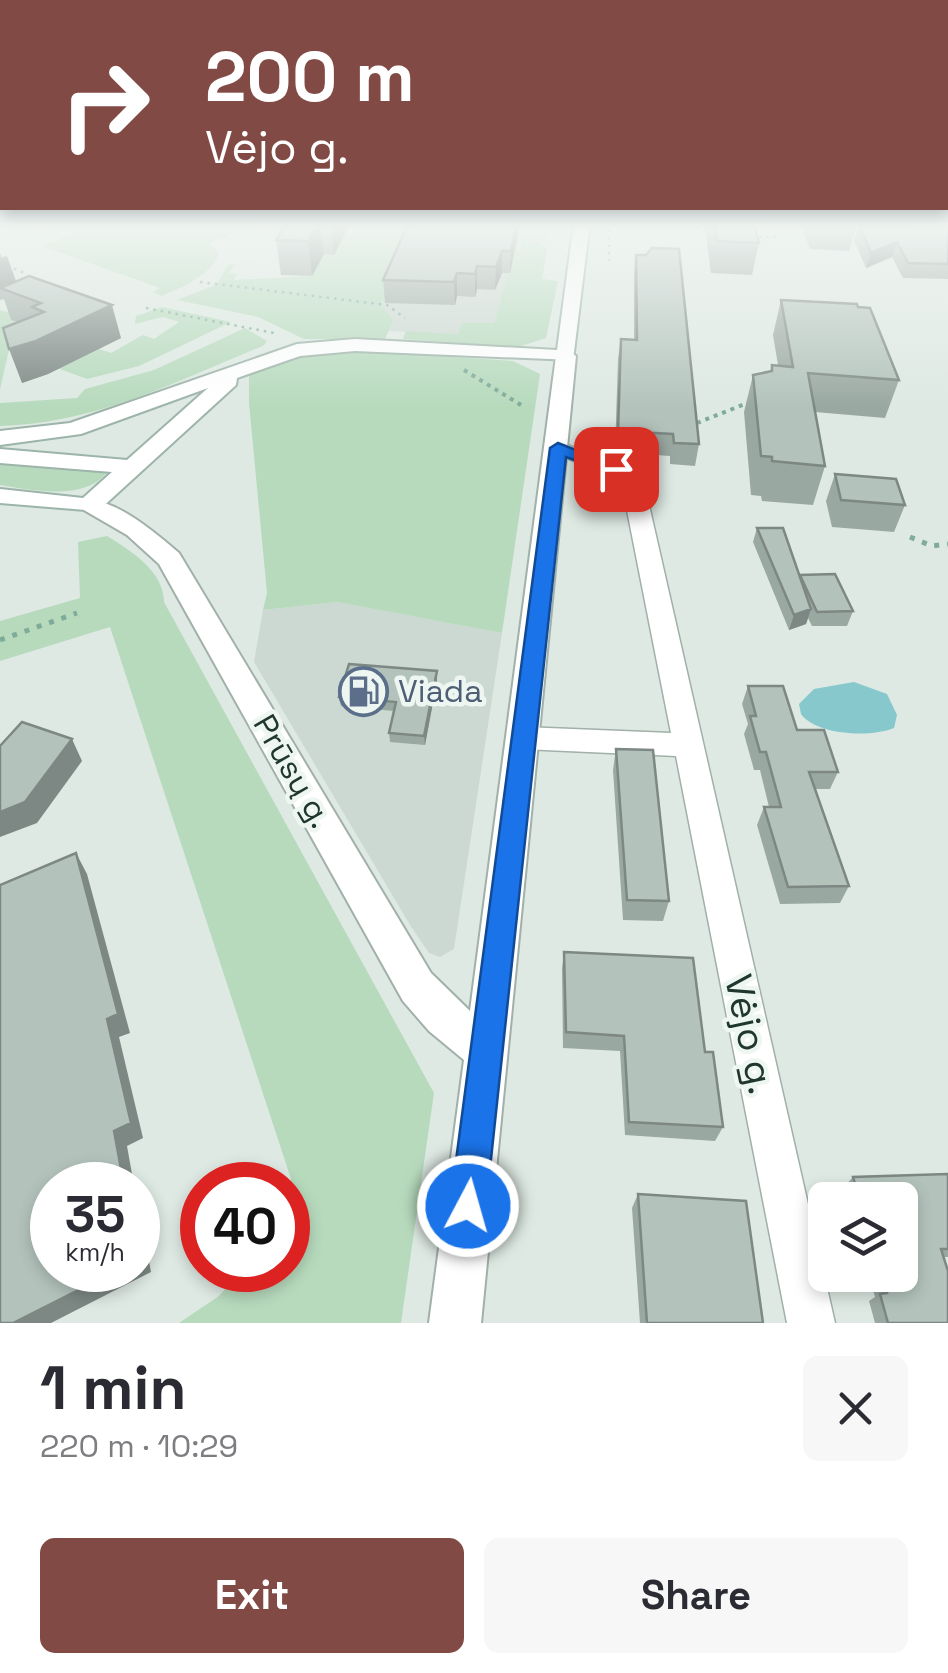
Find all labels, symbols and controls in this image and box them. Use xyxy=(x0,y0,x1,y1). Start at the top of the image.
text: 200 m xyxy=(205,32,415,121)
icon: right xyxy=(40,40,170,170)
text: Vėjo g. xyxy=(205,119,349,176)
pin xyxy=(574,427,659,512)
icon: arrive xyxy=(589,442,644,497)
fuel station icon: Viada xyxy=(337,665,389,717)
place label: Viada xyxy=(398,671,483,711)
street label: Prūsų g. xyxy=(245,707,341,835)
street label: Vėjo g. xyxy=(714,970,786,1098)
position arrow xyxy=(416,1154,520,1258)
speed limit sign: 40 xyxy=(180,1162,310,1292)
map controls xyxy=(808,1182,918,1292)
button: layers xyxy=(808,1182,918,1292)
text: 35 xyxy=(65,1183,125,1247)
text: km/h xyxy=(65,1236,125,1268)
text: 1 min xyxy=(40,1350,187,1427)
button: close xyxy=(803,1356,908,1461)
text: 220 m · 10:29 xyxy=(40,1426,238,1466)
button: Exit xyxy=(40,1538,464,1653)
button: Share xyxy=(484,1538,908,1653)

